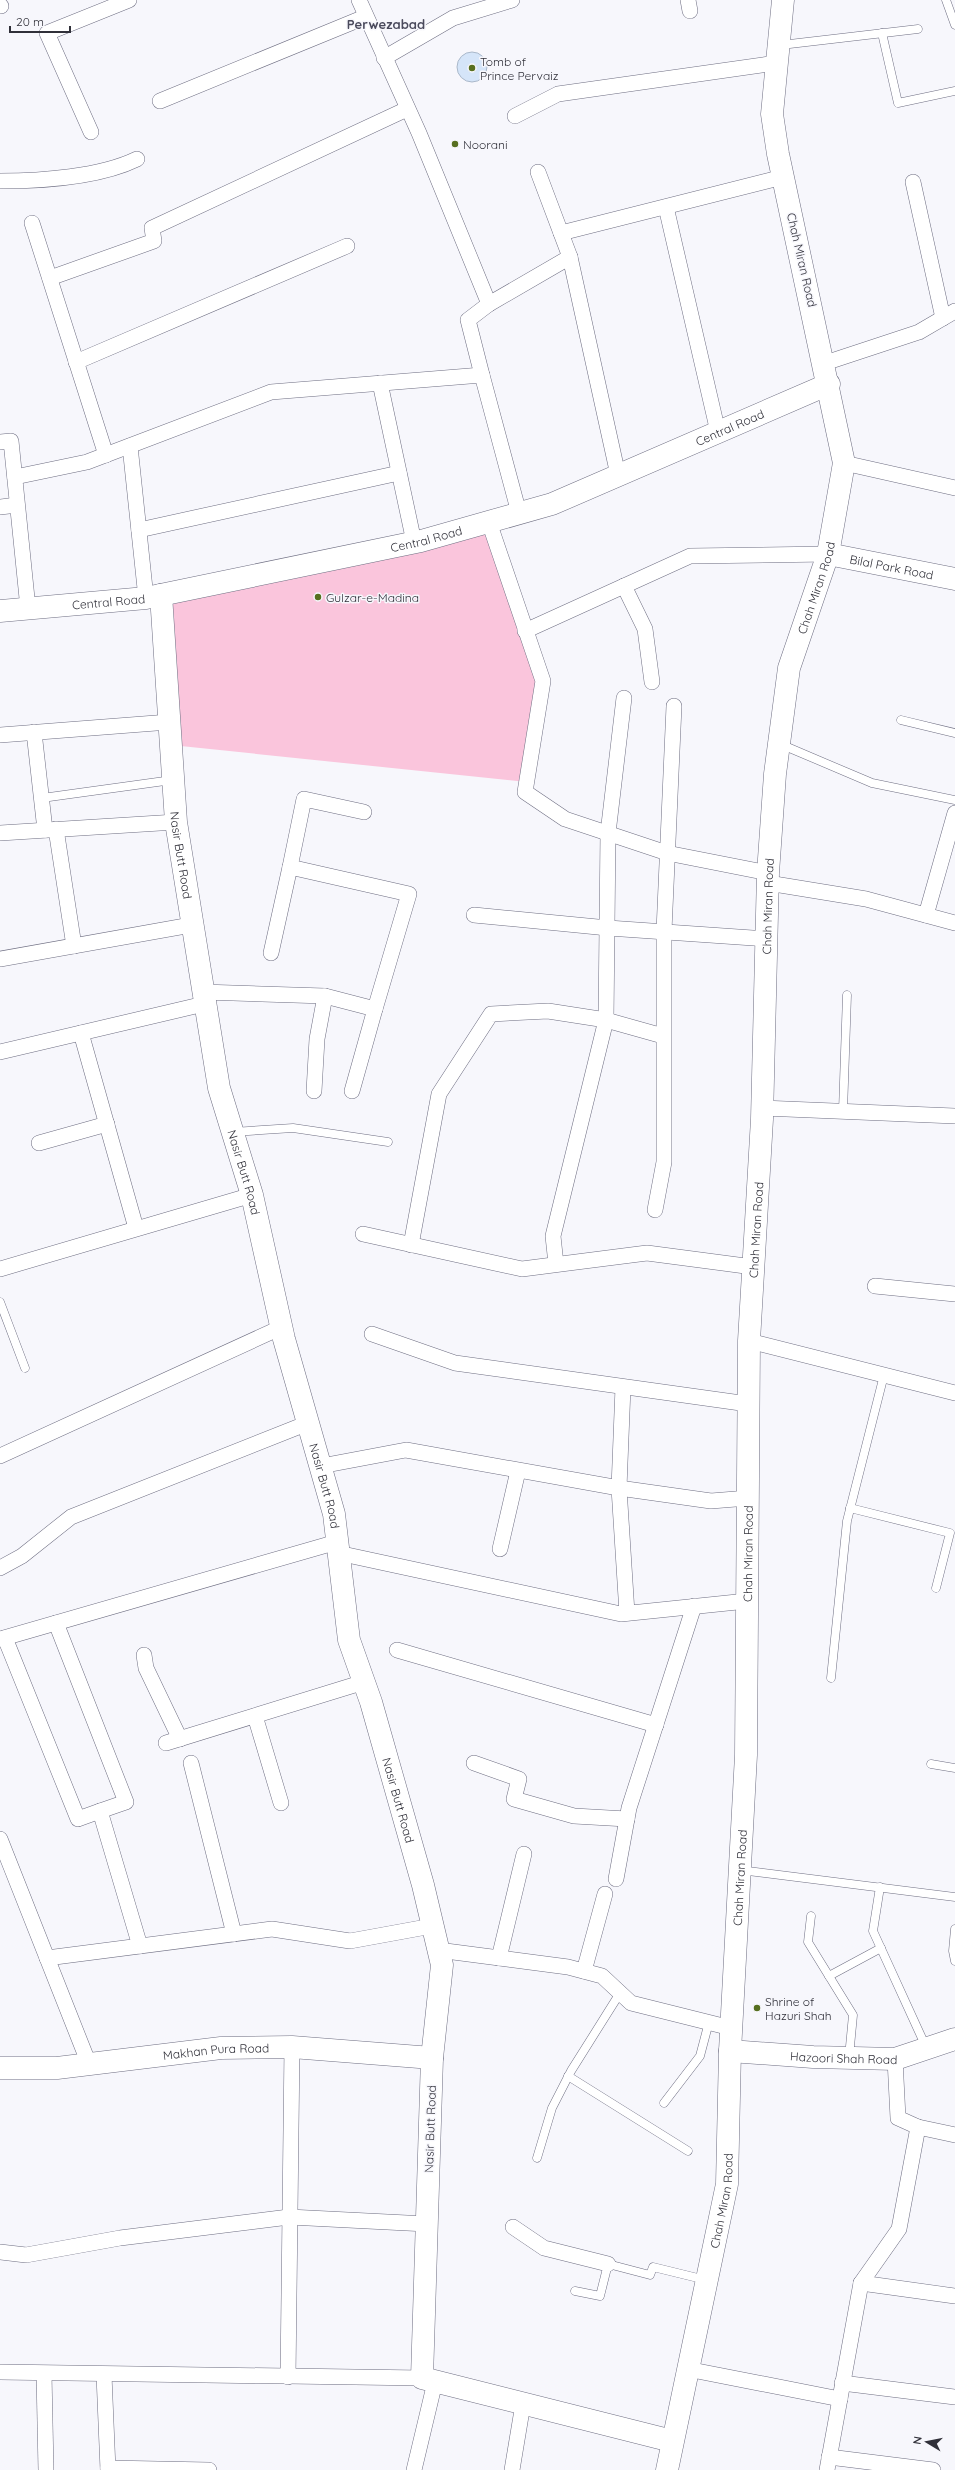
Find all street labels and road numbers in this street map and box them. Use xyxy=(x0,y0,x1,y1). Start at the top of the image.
street label: Chah Miran Road xyxy=(784,211,820,309)
street label: Central Road xyxy=(693,406,766,449)
street label: Central Road xyxy=(389,522,464,555)
street label: Chah Miran Road xyxy=(794,541,838,636)
street label: Bilal Park Road xyxy=(849,551,935,582)
street label: Central Road xyxy=(71,591,146,612)
street label: Nasir Butt Road xyxy=(168,811,196,900)
street label: Chah Miran Road xyxy=(759,857,777,954)
street label: Nasir Butt Road xyxy=(225,1128,264,1216)
street label: Chah Miran Road xyxy=(745,1181,766,1278)
street label: Nasir Butt Road xyxy=(307,1441,343,1529)
street label: Chah Miran Road xyxy=(740,1505,755,1602)
street label: Nasir Butt Road xyxy=(380,1756,418,1844)
street label: Chah Miran Road xyxy=(729,1829,749,1926)
street label: Makhan Pura Road xyxy=(162,2040,269,2063)
street label: Hazoori Shah Road xyxy=(790,2048,898,2067)
street label: Nasir Butt Road xyxy=(421,2085,439,2173)
street label: Chah Miran Road xyxy=(706,2153,735,2250)

